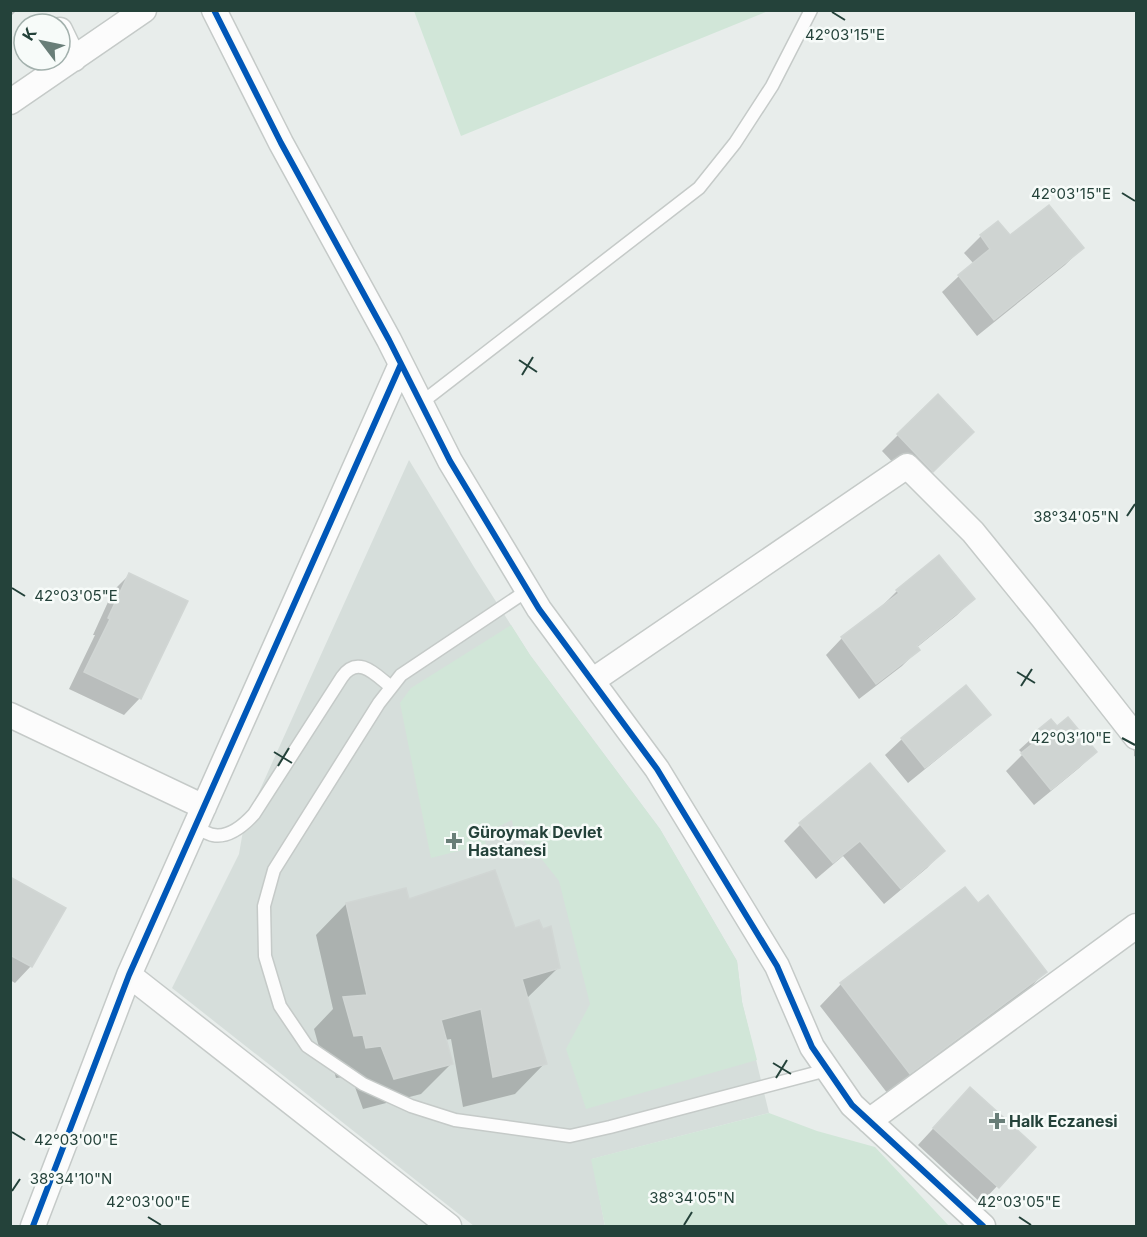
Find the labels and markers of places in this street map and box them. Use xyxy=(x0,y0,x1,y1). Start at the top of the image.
place label: Güroymak Devlet Hastanesi xyxy=(468,822,603,860)
marker: Güroymak Devlet Hastanesi xyxy=(445,832,463,850)
place label: Halk Eczanesi xyxy=(1009,1111,1118,1131)
marker: Halk Eczanesi xyxy=(990,1114,1004,1128)

